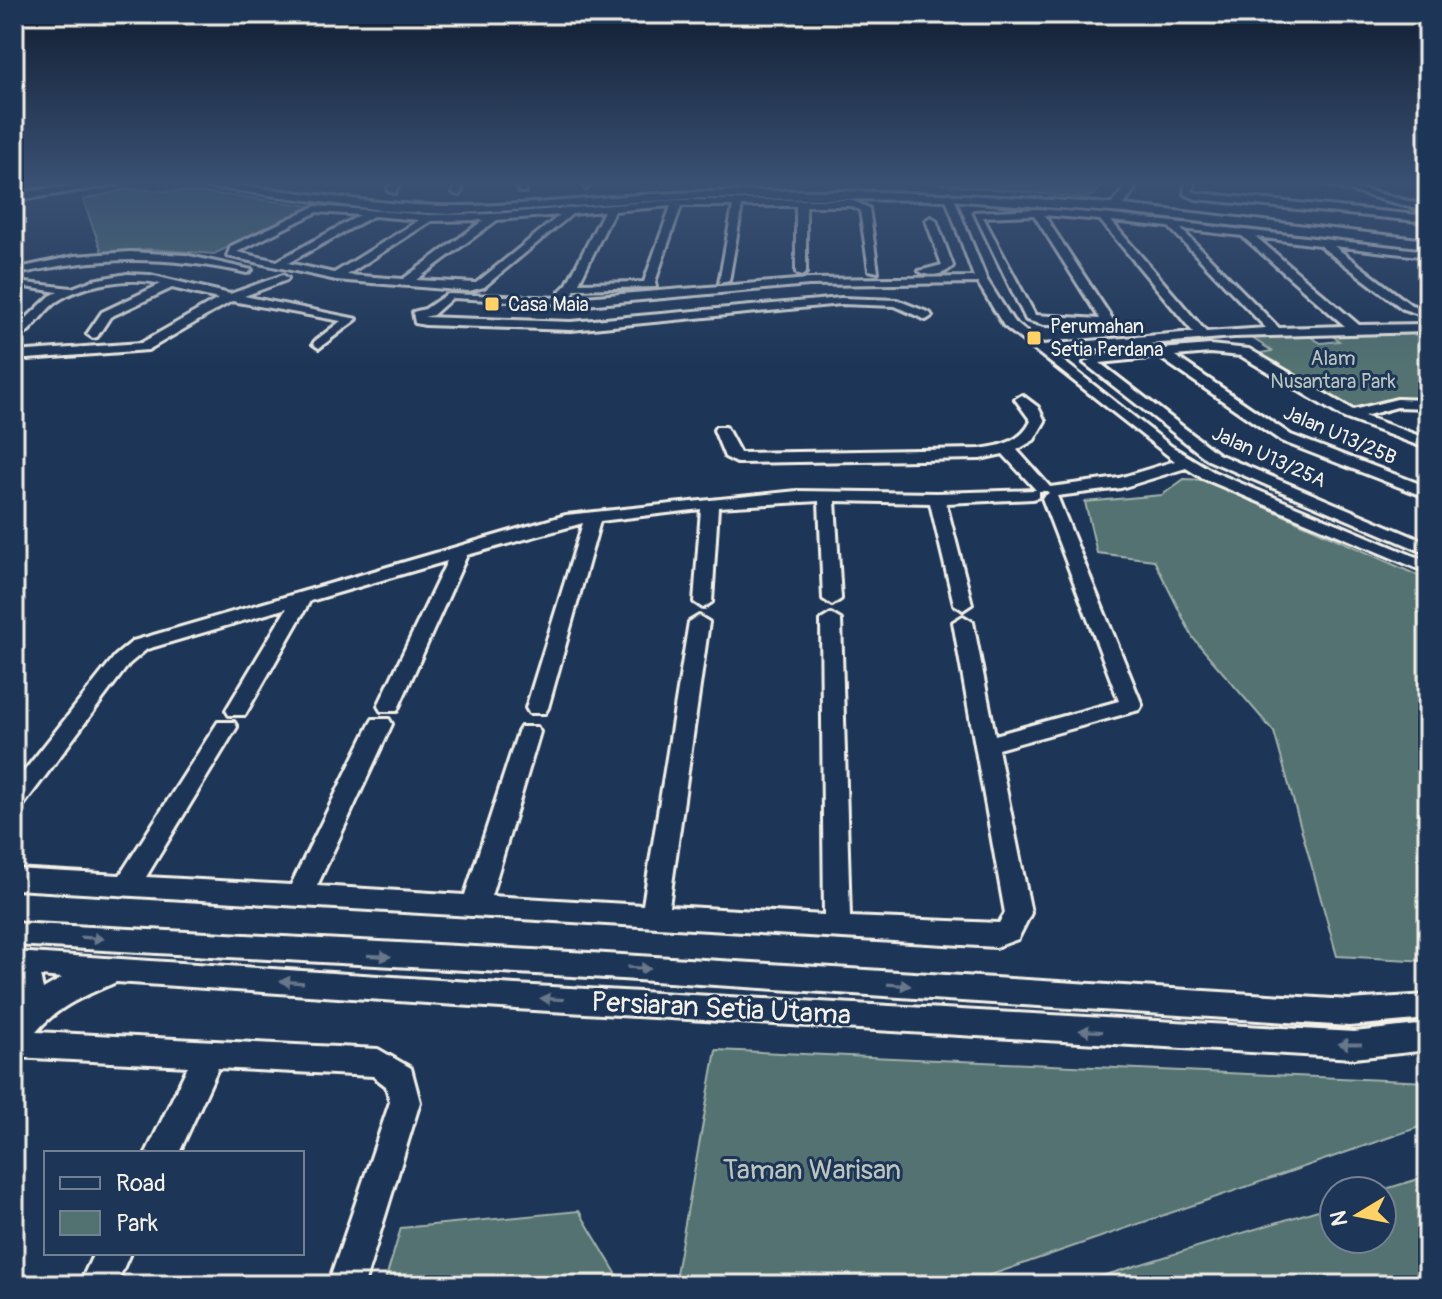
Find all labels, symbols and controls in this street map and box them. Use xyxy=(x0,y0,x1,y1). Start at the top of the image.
place label: Casa Maia xyxy=(508,292,589,317)
marker: Casa Maia xyxy=(483,295,501,313)
place label: Perumahan Setia Perdana xyxy=(1050,314,1164,362)
marker: Perumahan Setia Perdana xyxy=(1025,329,1043,347)
park label: Alam Nusantara Park xyxy=(1270,346,1396,394)
street label: Jalan U13/25B xyxy=(1280,400,1400,470)
street label: Jalan U13/25A xyxy=(1208,421,1330,493)
one-way arrow xyxy=(80,932,105,945)
one-way arrow xyxy=(367,949,392,962)
one-way arrow xyxy=(627,962,652,975)
one-way arrow xyxy=(279,975,304,988)
one-way arrow xyxy=(886,979,911,992)
street label: Persiaran Setia Utama xyxy=(590,985,852,1033)
one-way arrow xyxy=(539,992,564,1005)
one-way arrow xyxy=(1078,1024,1103,1037)
one-way arrow xyxy=(1337,1038,1362,1050)
legend xyxy=(44,1151,304,1255)
park label: Taman Warisan xyxy=(723,1153,901,1188)
text: Road xyxy=(116,1169,166,1198)
north arrow xyxy=(1318,1175,1398,1255)
text: N xyxy=(1324,1208,1354,1228)
text: Park xyxy=(116,1209,158,1238)

